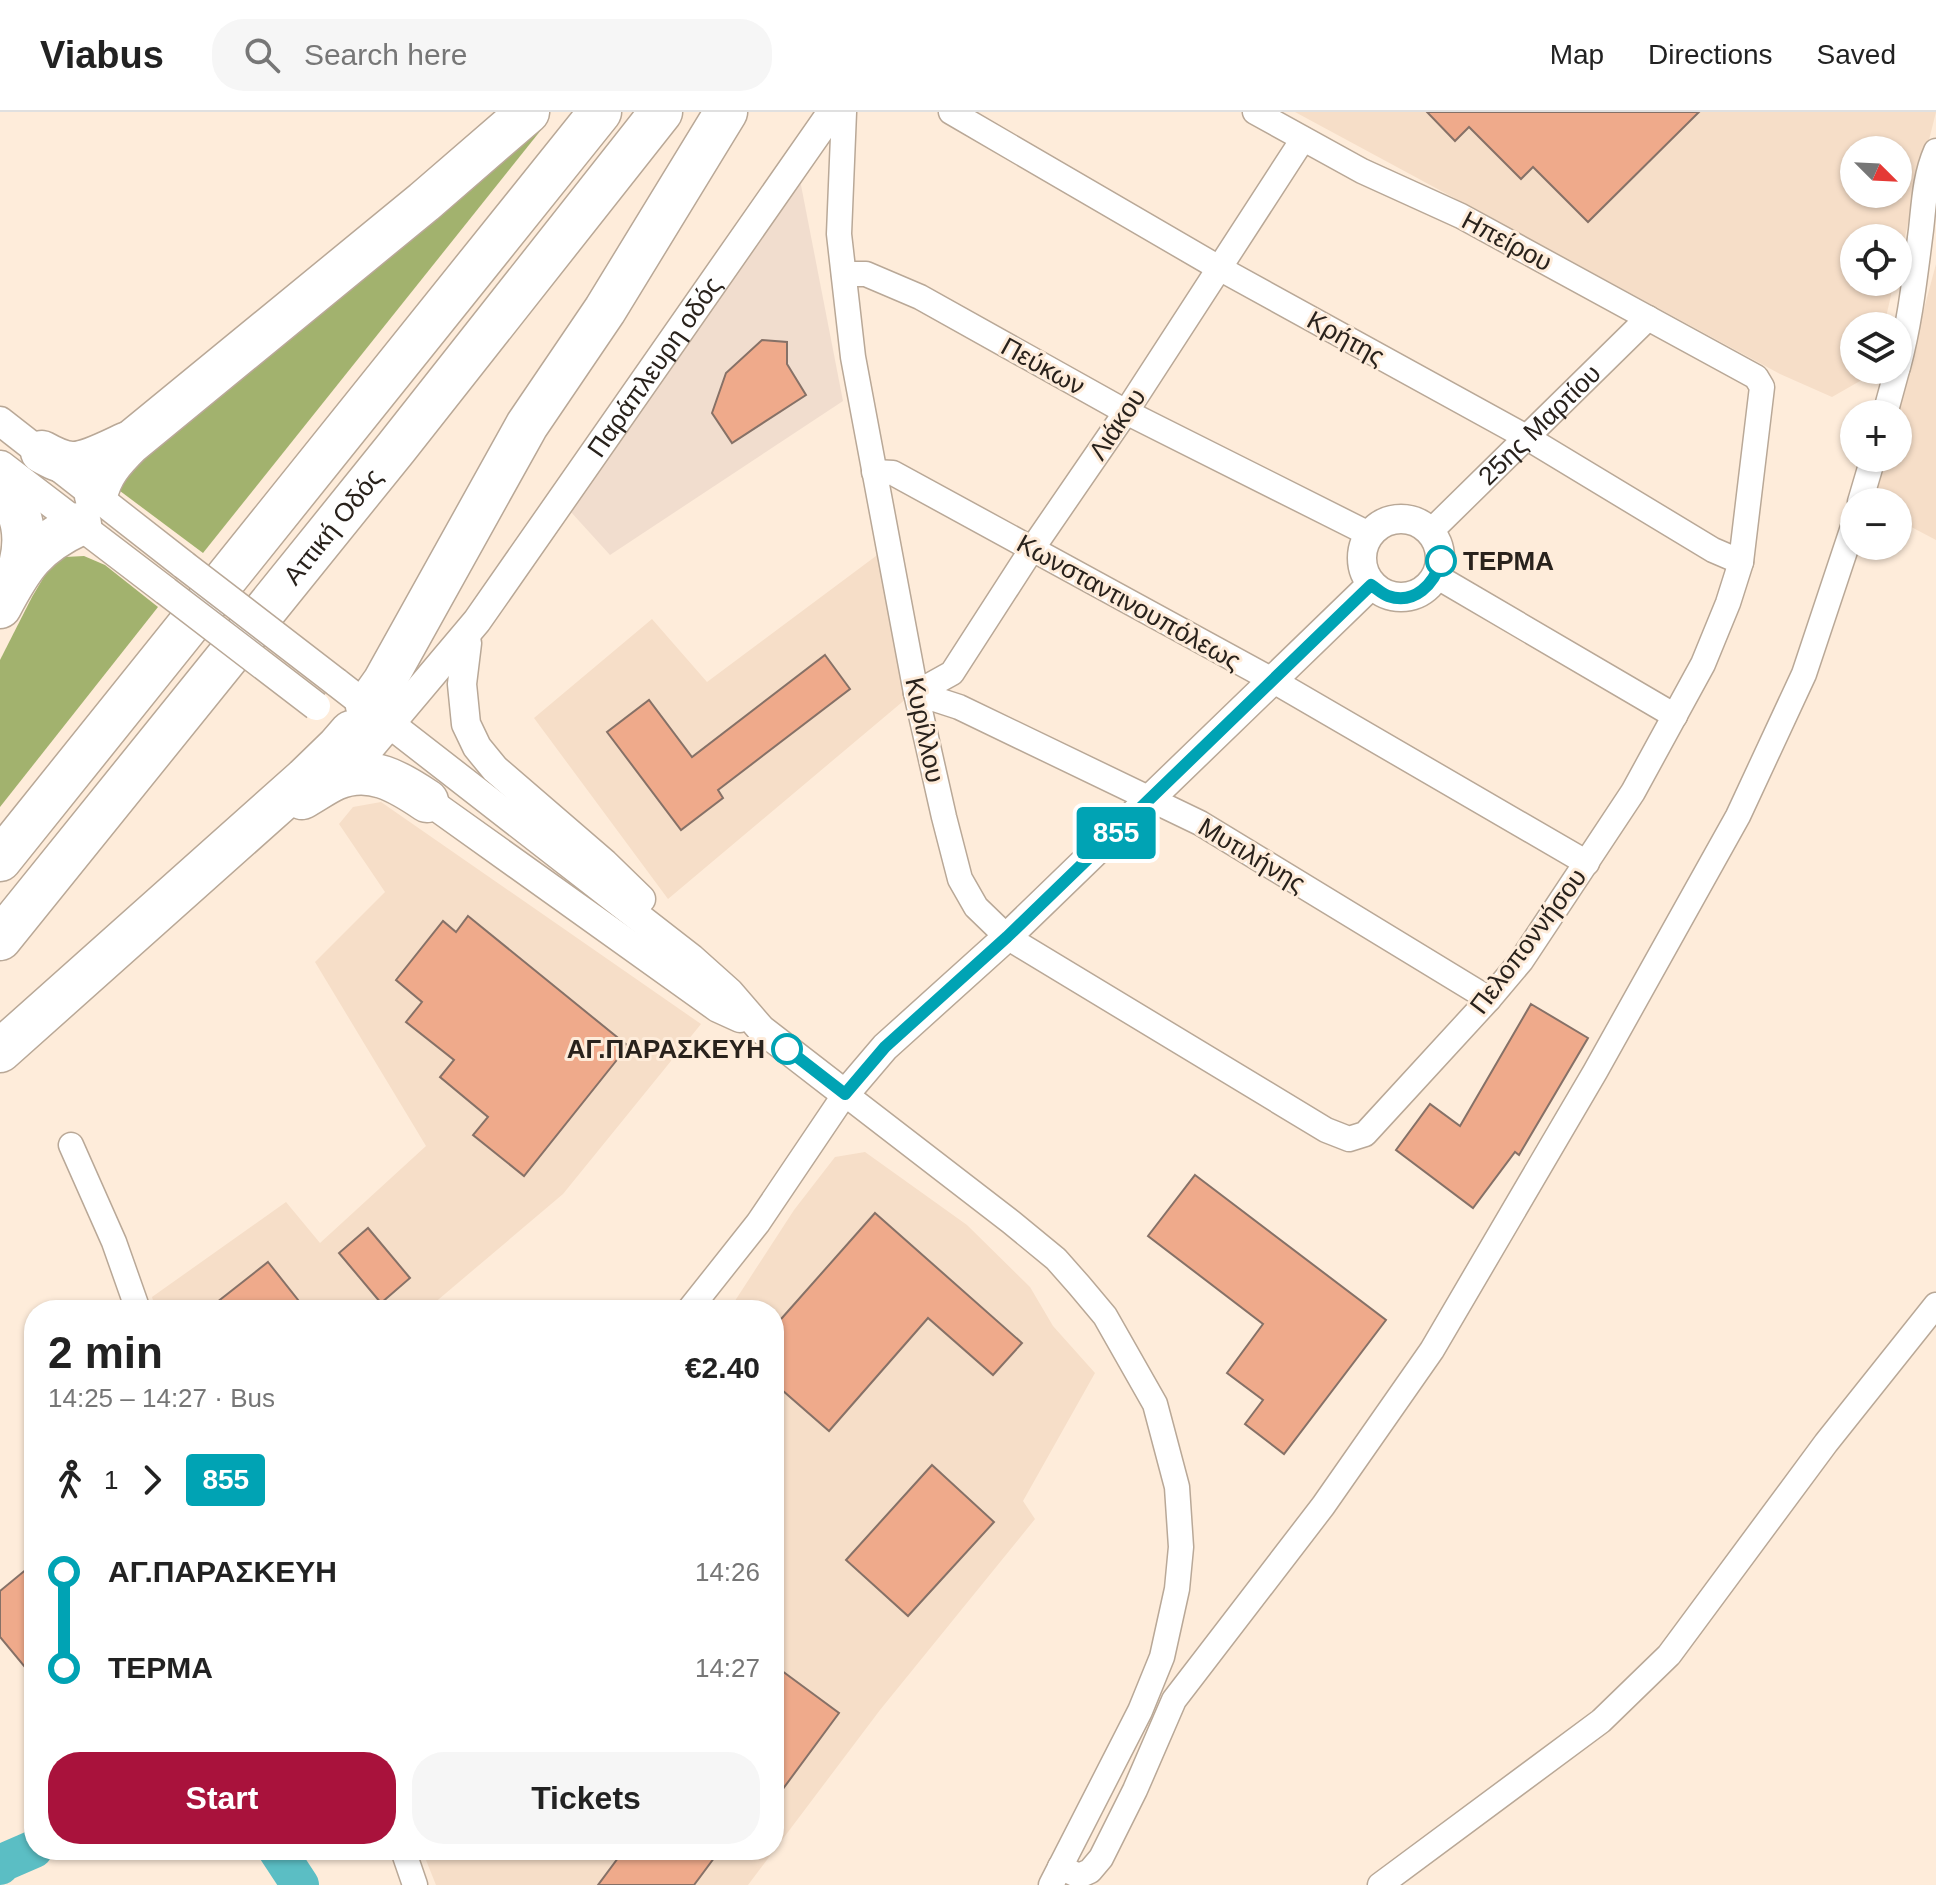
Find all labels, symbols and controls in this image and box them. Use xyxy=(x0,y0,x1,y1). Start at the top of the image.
search box xyxy=(212,19,772,91)
icon: search xyxy=(240,33,284,77)
text: Viabus xyxy=(40,34,164,76)
text: Search here xyxy=(304,38,467,71)
text: Map xyxy=(1550,39,1604,70)
text: Directions xyxy=(1648,39,1773,70)
text: Saved xyxy=(1817,39,1896,70)
north arrow xyxy=(1840,136,1912,208)
map controls xyxy=(1840,136,1912,560)
street label: Ηπείρου xyxy=(1457,205,1557,277)
button: locate xyxy=(1840,224,1912,296)
street label: Παράπλευρη οδός xyxy=(581,271,727,463)
street label: Κρήτης xyxy=(1302,305,1390,371)
button: layers xyxy=(1840,312,1912,384)
street label: Πεύκων xyxy=(996,331,1090,401)
street label: 25ης Μαρτίου xyxy=(1472,358,1607,491)
street label: Λιάκου xyxy=(1082,383,1152,465)
button: + xyxy=(1840,400,1912,472)
street label: Αττική Οδός xyxy=(277,463,388,590)
button: − xyxy=(1840,488,1912,560)
street label: Κωνσταντινουπόλεως xyxy=(1012,528,1246,676)
marker: ΤΕΡΜΑ xyxy=(1426,546,1456,576)
place label: ΤΕΡΜΑ xyxy=(1463,546,1554,576)
street label: Κυρίλλου xyxy=(899,675,951,785)
line badge: 855 xyxy=(1070,807,1162,859)
street label: Μυτιλήνης xyxy=(1193,811,1311,899)
text: 855 xyxy=(1093,817,1139,848)
street label: Πελοποννήσου xyxy=(1464,862,1592,1020)
place label: ΑΓ.ΠΑΡΑΣΚΕΥΗ xyxy=(567,1034,765,1064)
marker: ΑΓ.ΠΑΡΑΣΚΕΥΗ xyxy=(772,1034,802,1064)
text: 2 min xyxy=(48,1328,163,1377)
text: €2.40 xyxy=(685,1351,760,1384)
text: 14:25 – 14:27 · Bus xyxy=(48,1383,275,1413)
icon: walk xyxy=(48,1458,92,1502)
icon: forward xyxy=(130,1458,174,1502)
text: 855 xyxy=(202,1464,249,1495)
text: 1 xyxy=(104,1465,118,1495)
text: ΑΓ.ΠΑΡΑΣΚΕΥΗ xyxy=(108,1555,337,1588)
text: 14:26 xyxy=(695,1557,760,1587)
text: ΤΕΡΜΑ xyxy=(108,1651,213,1684)
text: 14:27 xyxy=(695,1653,760,1683)
button: Start xyxy=(48,1752,396,1844)
button: Tickets xyxy=(412,1752,760,1844)

